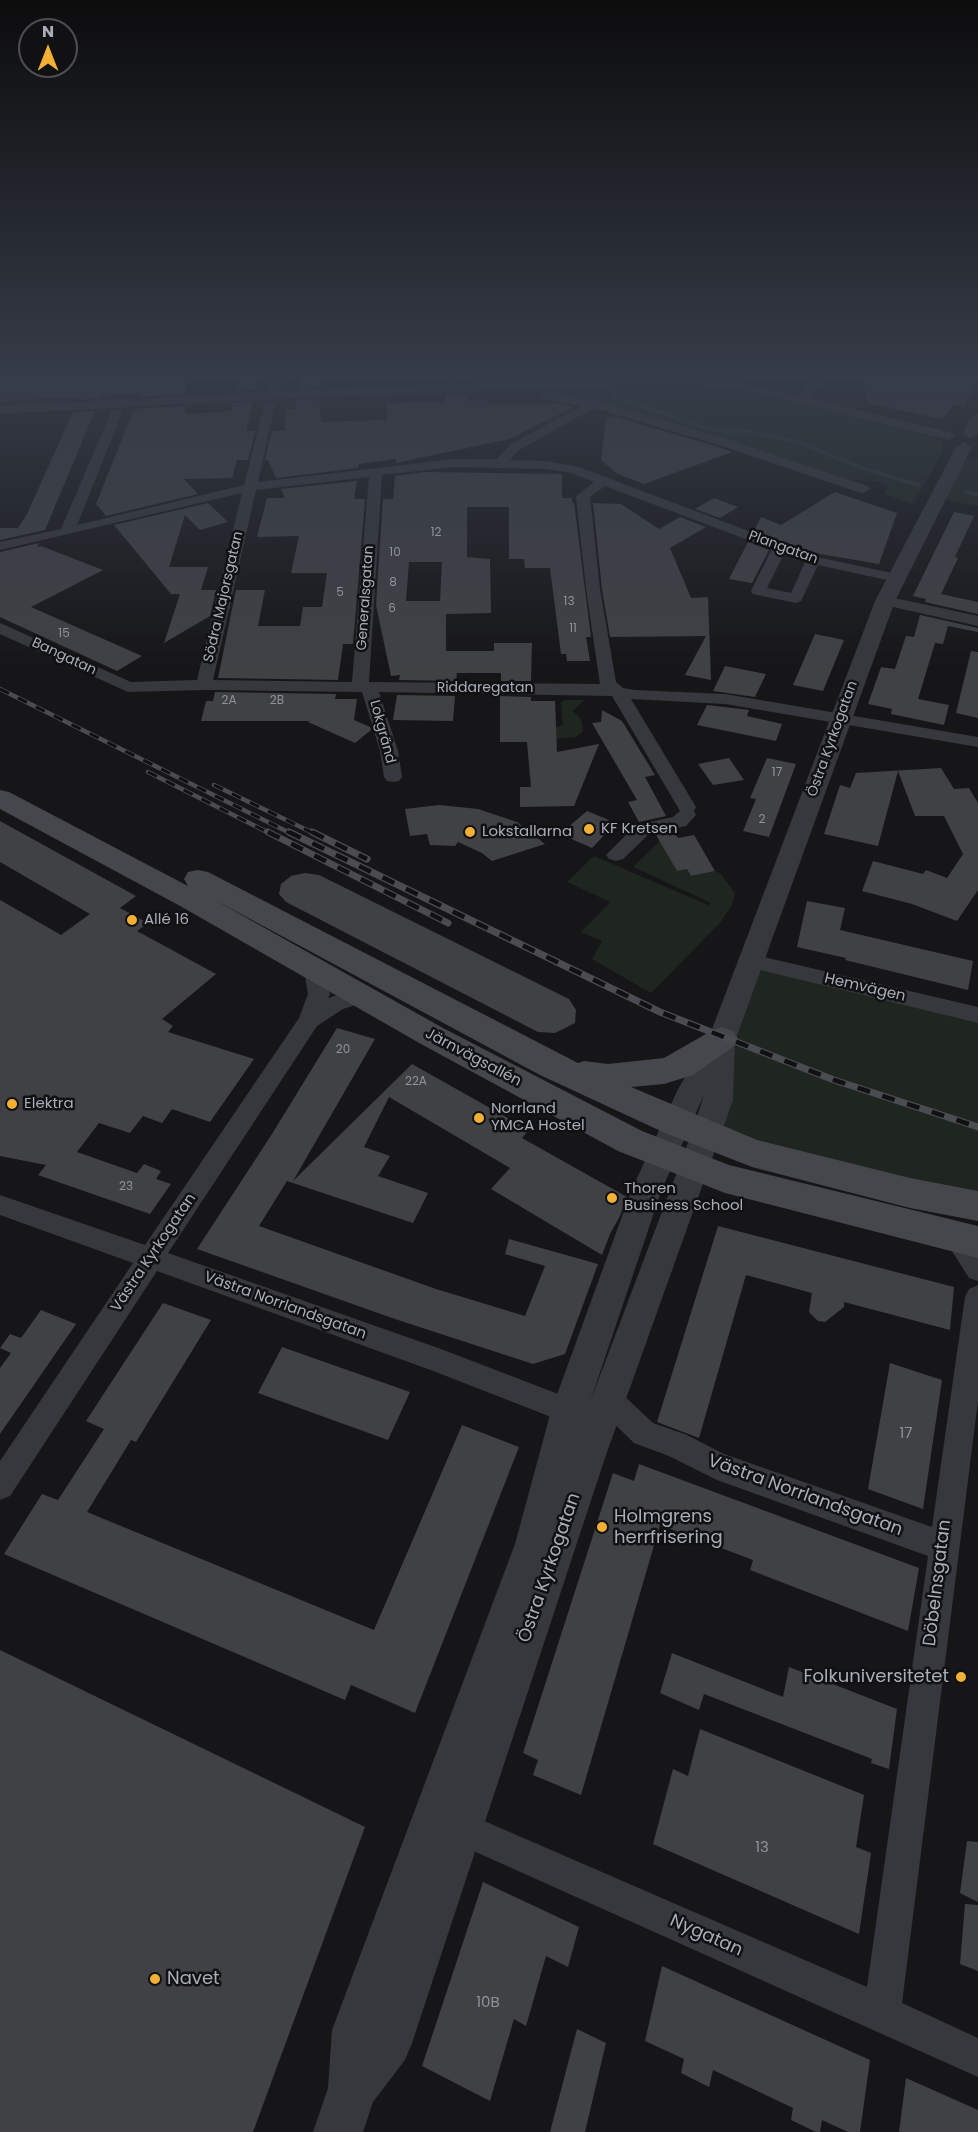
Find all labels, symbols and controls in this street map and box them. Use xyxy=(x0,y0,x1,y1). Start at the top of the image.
north arrow xyxy=(18,18,78,78)
text: N xyxy=(42,20,54,43)
house number: 12 xyxy=(431,526,441,540)
street label: Plangatan xyxy=(746,528,820,568)
street label: Södra Majorsgatan xyxy=(201,530,247,664)
street label: Generalsgatan xyxy=(354,545,378,651)
house number: 10 xyxy=(389,546,401,560)
house number: 8 xyxy=(389,576,397,590)
house number: 5 xyxy=(336,586,344,600)
house number: 13 xyxy=(564,595,574,609)
house number: 6 xyxy=(388,602,396,616)
house number: 11 xyxy=(569,622,577,636)
house number: 15 xyxy=(58,627,70,641)
street label: Bangatan xyxy=(29,635,99,679)
street label: Östra Kyrkogatan xyxy=(804,679,862,799)
street label: Riddaregatan xyxy=(437,680,533,696)
house number: 2A xyxy=(222,694,236,708)
house number: 2B xyxy=(270,694,284,708)
street label: Lokgränd xyxy=(366,699,398,765)
house number: 17 xyxy=(772,766,782,780)
house number: 2 xyxy=(759,813,765,827)
place label: KF Kretsen xyxy=(601,820,678,838)
marker: KF Kretsen xyxy=(582,822,596,836)
place label: Lokstallarna xyxy=(482,823,572,841)
marker: Lokstallarna xyxy=(463,825,477,839)
place label: Allé 16 xyxy=(144,911,189,929)
marker: Allé 16 xyxy=(125,913,139,927)
street label: Hemvägen xyxy=(823,970,907,1006)
street label: Järnvägsallén xyxy=(422,1025,524,1091)
house number: 20 xyxy=(336,1043,350,1057)
house number: 22A xyxy=(405,1075,427,1089)
place label: Elektra xyxy=(24,1095,74,1113)
marker: Elektra xyxy=(5,1097,19,1111)
place label: Norrland YMCA Hostel xyxy=(491,1100,585,1135)
marker: Norrland YMCA Hostel xyxy=(472,1111,486,1125)
house number: 23 xyxy=(119,1180,133,1194)
place label: Thoren Business School xyxy=(624,1180,743,1215)
street label: Västra Kyrkogatan xyxy=(108,1190,200,1316)
marker: Thoren Business School xyxy=(605,1191,619,1205)
street label: Västra Norrlandsgatan xyxy=(201,1268,369,1344)
house number: 17 xyxy=(900,1425,912,1443)
street label: Västra Norrlandsgatan xyxy=(705,1451,905,1541)
street label: Östra Kyrkogatan xyxy=(514,1490,586,1646)
place label: Holmgrens herrfrisering xyxy=(614,1506,723,1549)
street label: Döbelnsgatan xyxy=(920,1518,956,1648)
marker: Holmgrens herrfrisering xyxy=(595,1520,609,1534)
place label: Folkuniversitetet xyxy=(803,1666,949,1688)
marker: Folkuniversitetet xyxy=(954,1670,968,1684)
house number: 13 xyxy=(755,1839,769,1857)
street label: Nygatan xyxy=(666,1910,746,1962)
place label: Navet xyxy=(167,1968,220,1990)
marker: Navet xyxy=(148,1972,162,1986)
house number: 10B xyxy=(476,1994,500,2012)

